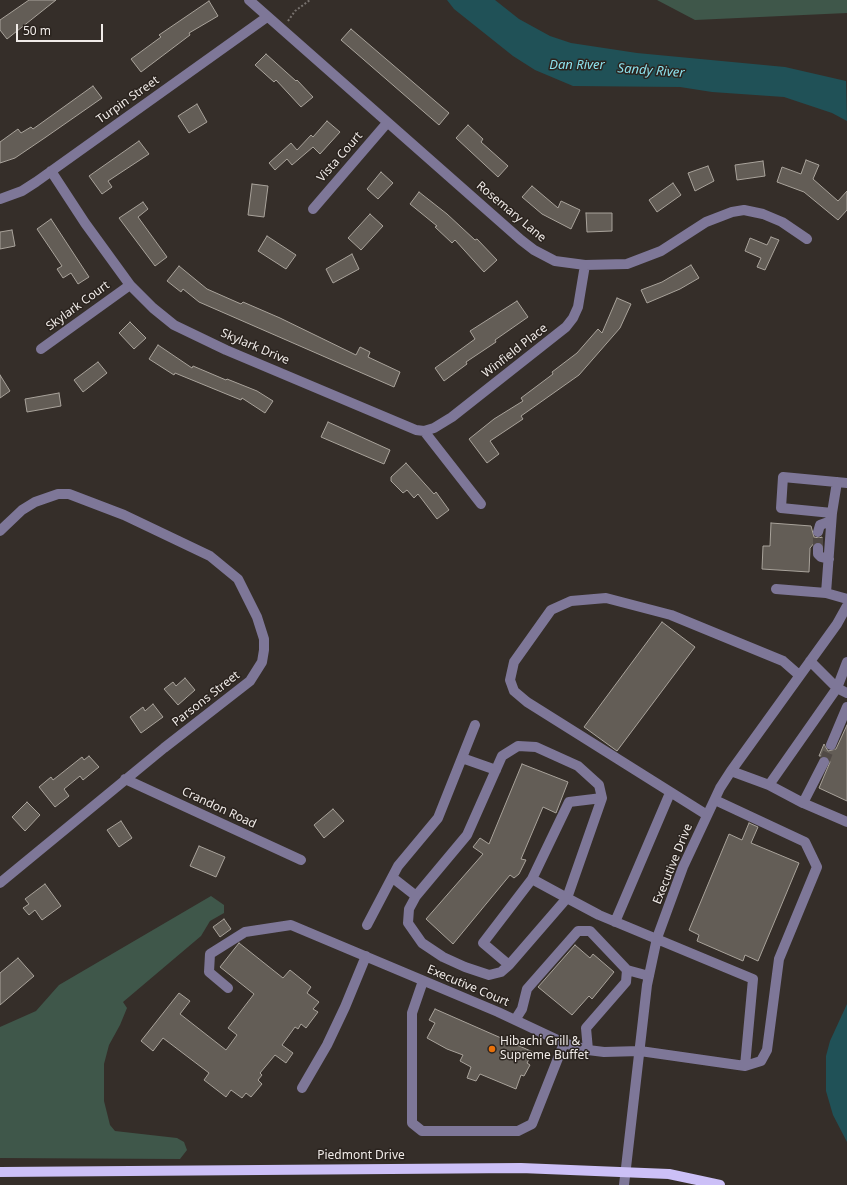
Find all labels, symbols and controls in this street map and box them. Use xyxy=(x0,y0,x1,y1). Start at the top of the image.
scale bar xyxy=(18,16,105,42)
text: 50 m xyxy=(23,22,51,39)
water label: Dan River xyxy=(549,57,605,73)
water label: Sandy River xyxy=(617,61,685,81)
street label: Turpin Street xyxy=(94,73,162,127)
street label: Vista Court xyxy=(314,129,366,185)
street label: Rosemary Lane xyxy=(473,179,549,245)
street label: Skylark Court xyxy=(43,278,113,334)
street label: Winfield Place xyxy=(479,321,551,381)
street label: Skylark Drive xyxy=(219,326,291,368)
street label: Parsons Street xyxy=(169,668,243,730)
street label: Crandon Road xyxy=(179,784,259,832)
street label: Executive Drive xyxy=(650,822,696,906)
street label: Executive Court xyxy=(425,962,511,1010)
place label: Hibachi Grill & Supreme Buffet xyxy=(500,1035,589,1063)
marker: Hibachi Grill & Supreme Buffet xyxy=(487,1044,497,1054)
street label: Piedmont Drive xyxy=(317,1149,405,1163)

